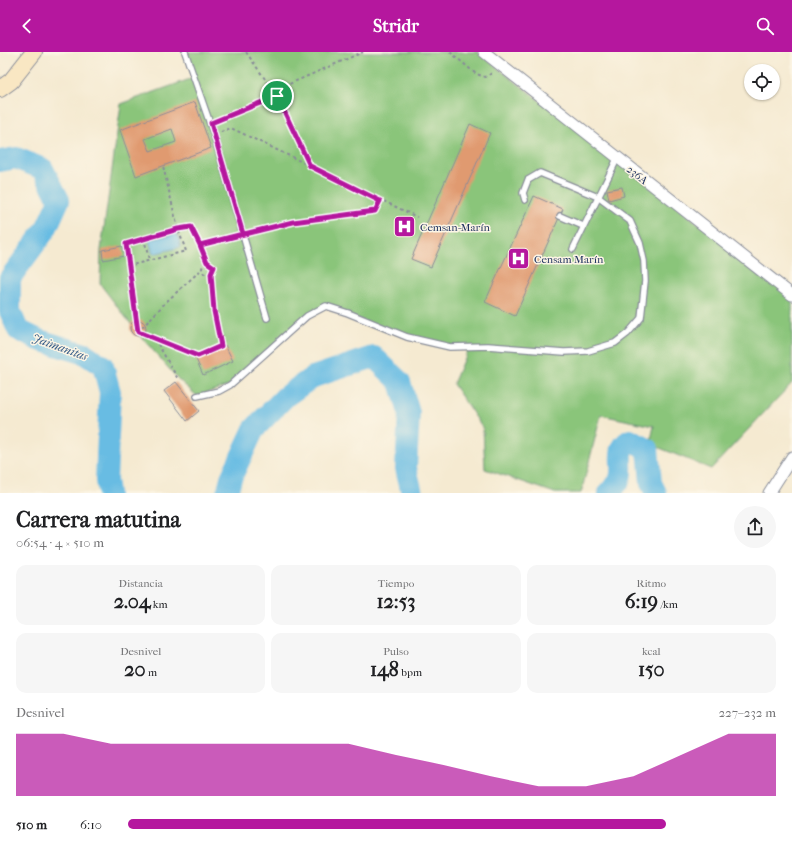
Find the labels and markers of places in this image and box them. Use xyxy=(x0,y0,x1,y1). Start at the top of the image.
pin xyxy=(260,79,294,113)
hospital icon: Cemsan-Marín xyxy=(391,214,417,240)
place label: Cemsan-Marín xyxy=(420,221,490,234)
hospital icon: Censam Marín xyxy=(505,246,531,272)
place label: Censam Marín xyxy=(534,253,604,266)

